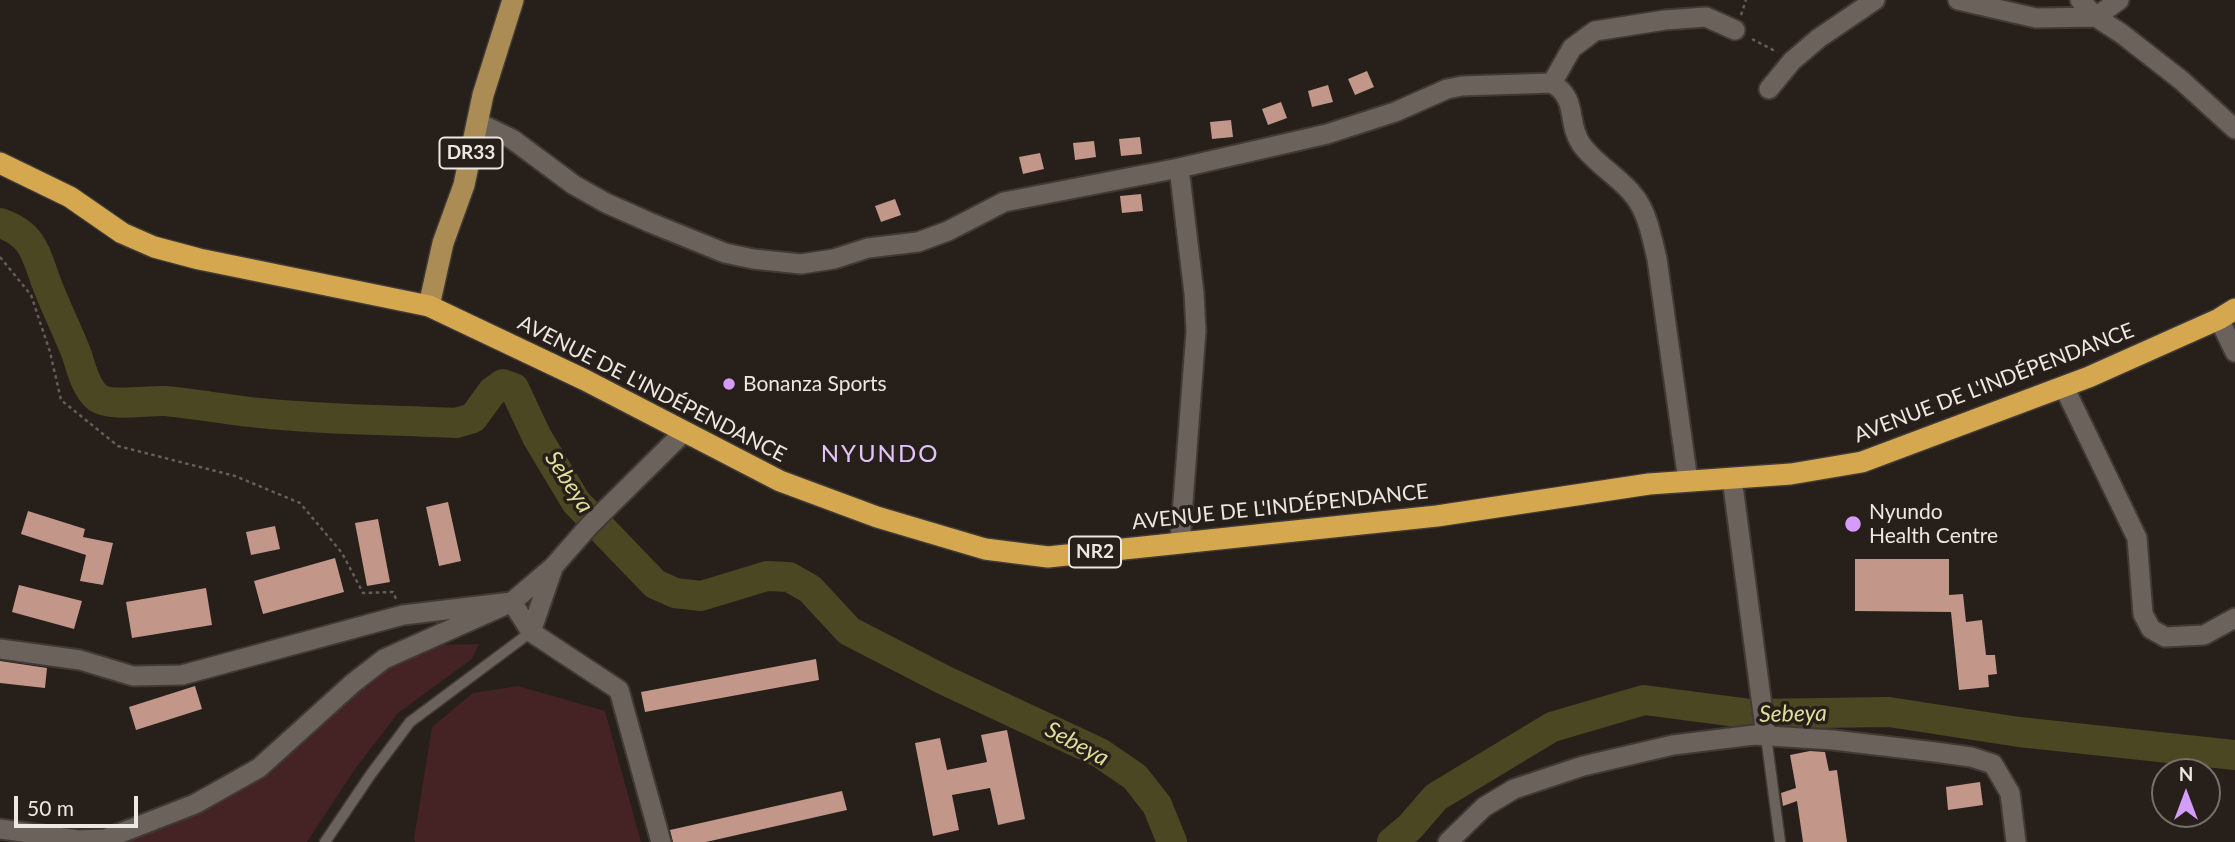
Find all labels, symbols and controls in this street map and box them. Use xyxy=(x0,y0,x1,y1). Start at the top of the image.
road number: DR33 xyxy=(440,138,503,168)
street label: AVENUE DE L'INDÉPENDANCE xyxy=(514,310,790,468)
street label: AVENUE DE L'INDÉPENDANCE xyxy=(1851,318,2137,448)
place label: Bonanza Sports xyxy=(743,371,887,397)
marker: Bonanza Sports xyxy=(721,376,737,392)
district label: NYUNDO xyxy=(821,440,939,468)
water label: Sebeya xyxy=(539,446,599,518)
street label: AVENUE DE L'INDÉPENDANCE xyxy=(1131,479,1429,535)
place label: Nyundo Health Centre xyxy=(1869,499,1998,549)
marker: Nyundo Health Centre xyxy=(1843,514,1863,534)
road number: NR2 xyxy=(1069,537,1121,568)
water label: Sebeya xyxy=(1759,700,1827,728)
water label: Sebeya xyxy=(1041,716,1113,772)
north arrow xyxy=(2151,758,2221,828)
text: N xyxy=(2179,762,2193,785)
scale bar xyxy=(18,782,142,826)
text: 50 m xyxy=(27,795,74,820)

